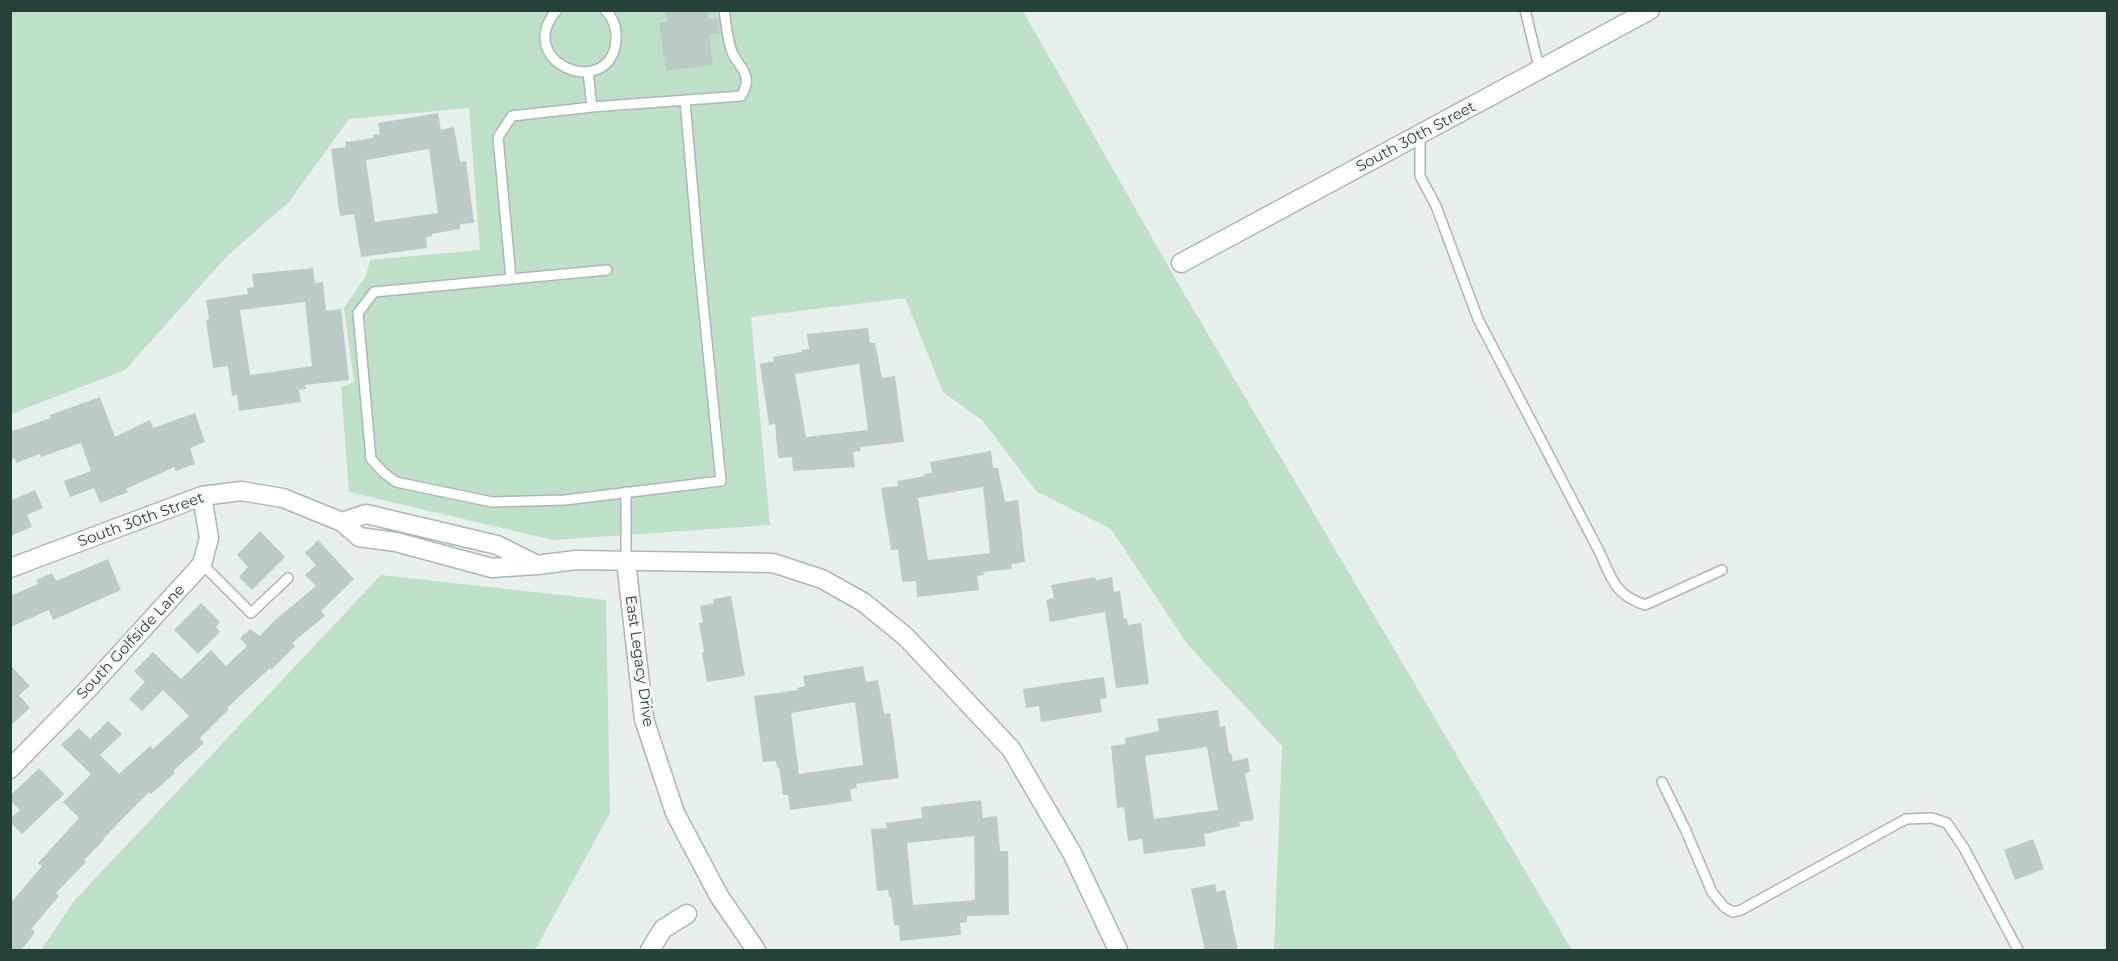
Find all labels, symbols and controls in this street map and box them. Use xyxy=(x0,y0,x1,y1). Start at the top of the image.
street label: South 30th Street xyxy=(1353,98,1479,176)
street label: South 30th Street xyxy=(75,489,207,551)
street label: South Golfside Lane xyxy=(73,581,189,703)
street label: East Legacy Drive xyxy=(621,594,657,728)

